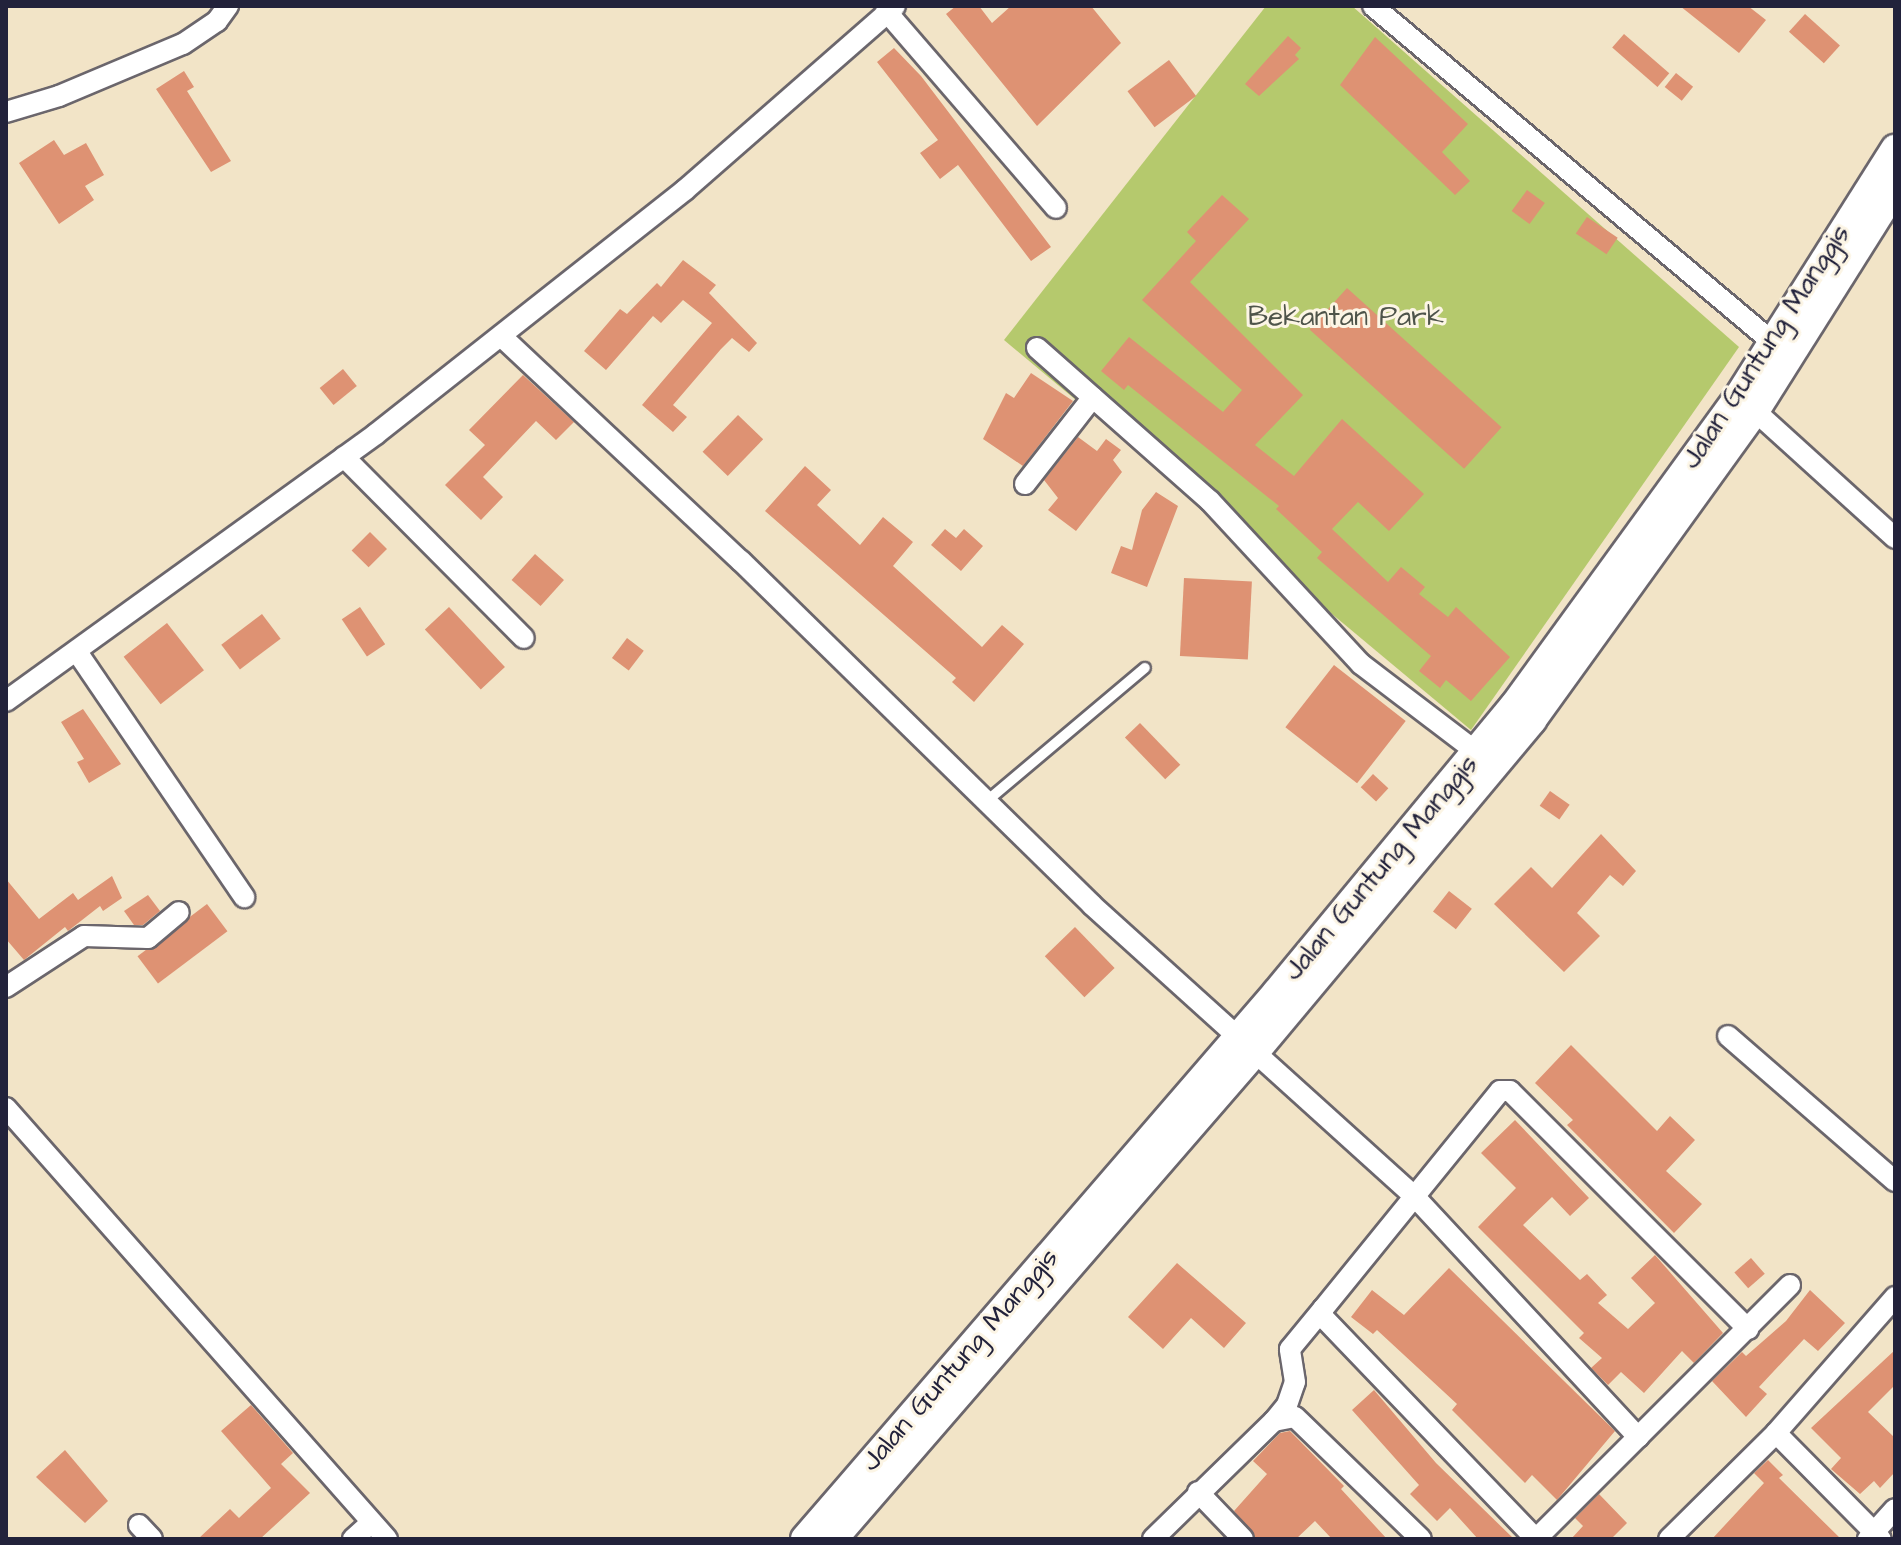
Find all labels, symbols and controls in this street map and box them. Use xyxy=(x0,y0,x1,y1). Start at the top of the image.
street label: Jalan Guntung Manggis xyxy=(1674,219,1858,475)
park label: Bekantan Park xyxy=(1248,300,1444,334)
street label: Jalan Guntung Manggis xyxy=(1277,748,1485,988)
street label: Jalan Guntung Manggis xyxy=(854,1242,1066,1478)

